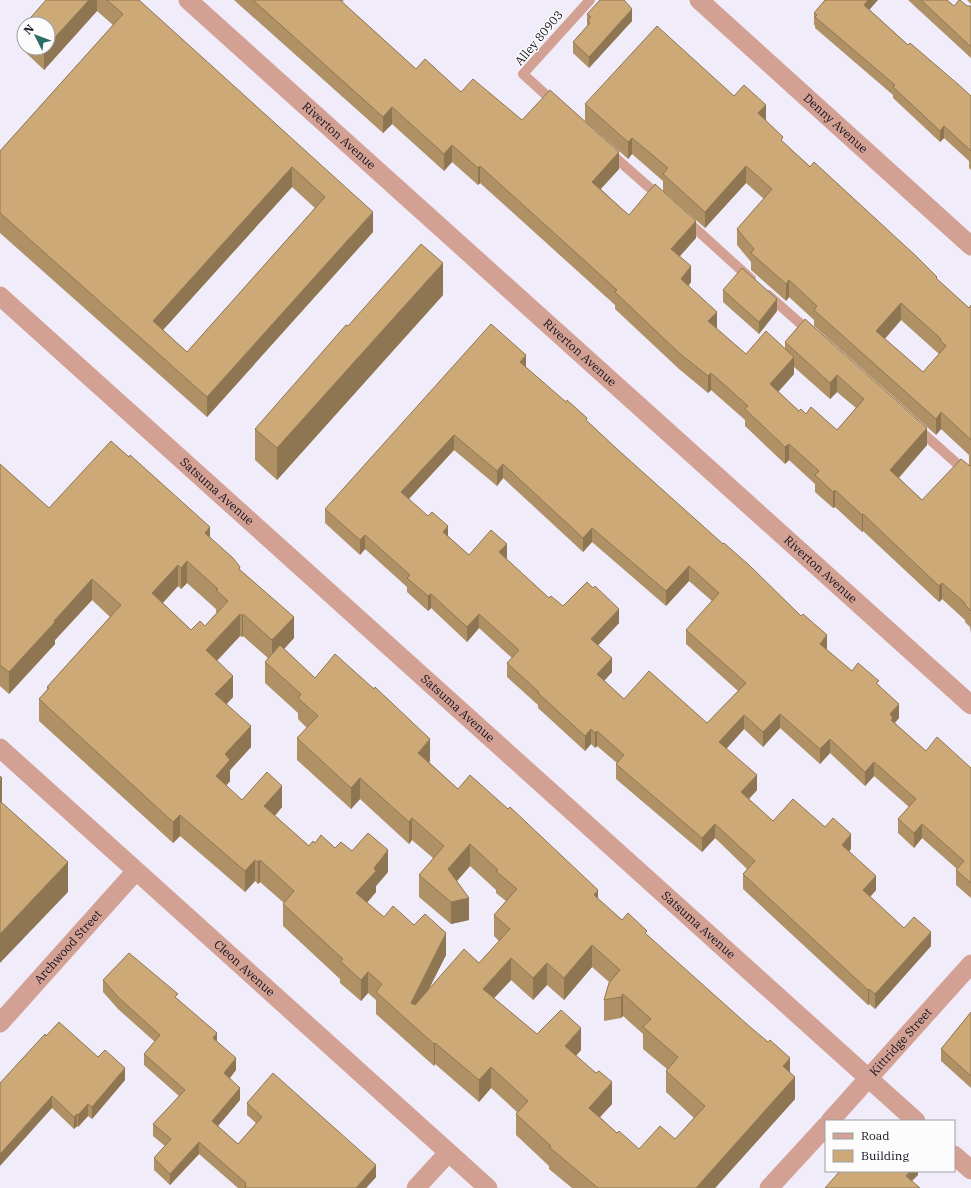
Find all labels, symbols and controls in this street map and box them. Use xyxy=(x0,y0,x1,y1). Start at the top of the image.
street label: Alley 80903 xyxy=(511,7,566,68)
north arrow xyxy=(16,16,56,56)
text: N xyxy=(20,21,37,37)
street label: Denny Avenue xyxy=(801,90,871,156)
street label: Riverton Avenue xyxy=(299,99,379,172)
street label: Riverton Avenue xyxy=(540,315,620,389)
street label: Satsuma Avenue xyxy=(177,454,257,528)
street label: Riverton Avenue xyxy=(781,532,861,606)
street label: Satsuma Avenue xyxy=(418,671,498,745)
street label: Satsuma Avenue xyxy=(659,888,739,962)
street label: Archwood Street xyxy=(31,907,105,987)
street label: Cleon Avenue xyxy=(211,936,278,999)
street label: Kittridge Street xyxy=(866,1005,935,1079)
legend xyxy=(825,1120,955,1172)
text: Road xyxy=(861,1128,890,1143)
text: Building xyxy=(861,1148,909,1163)

